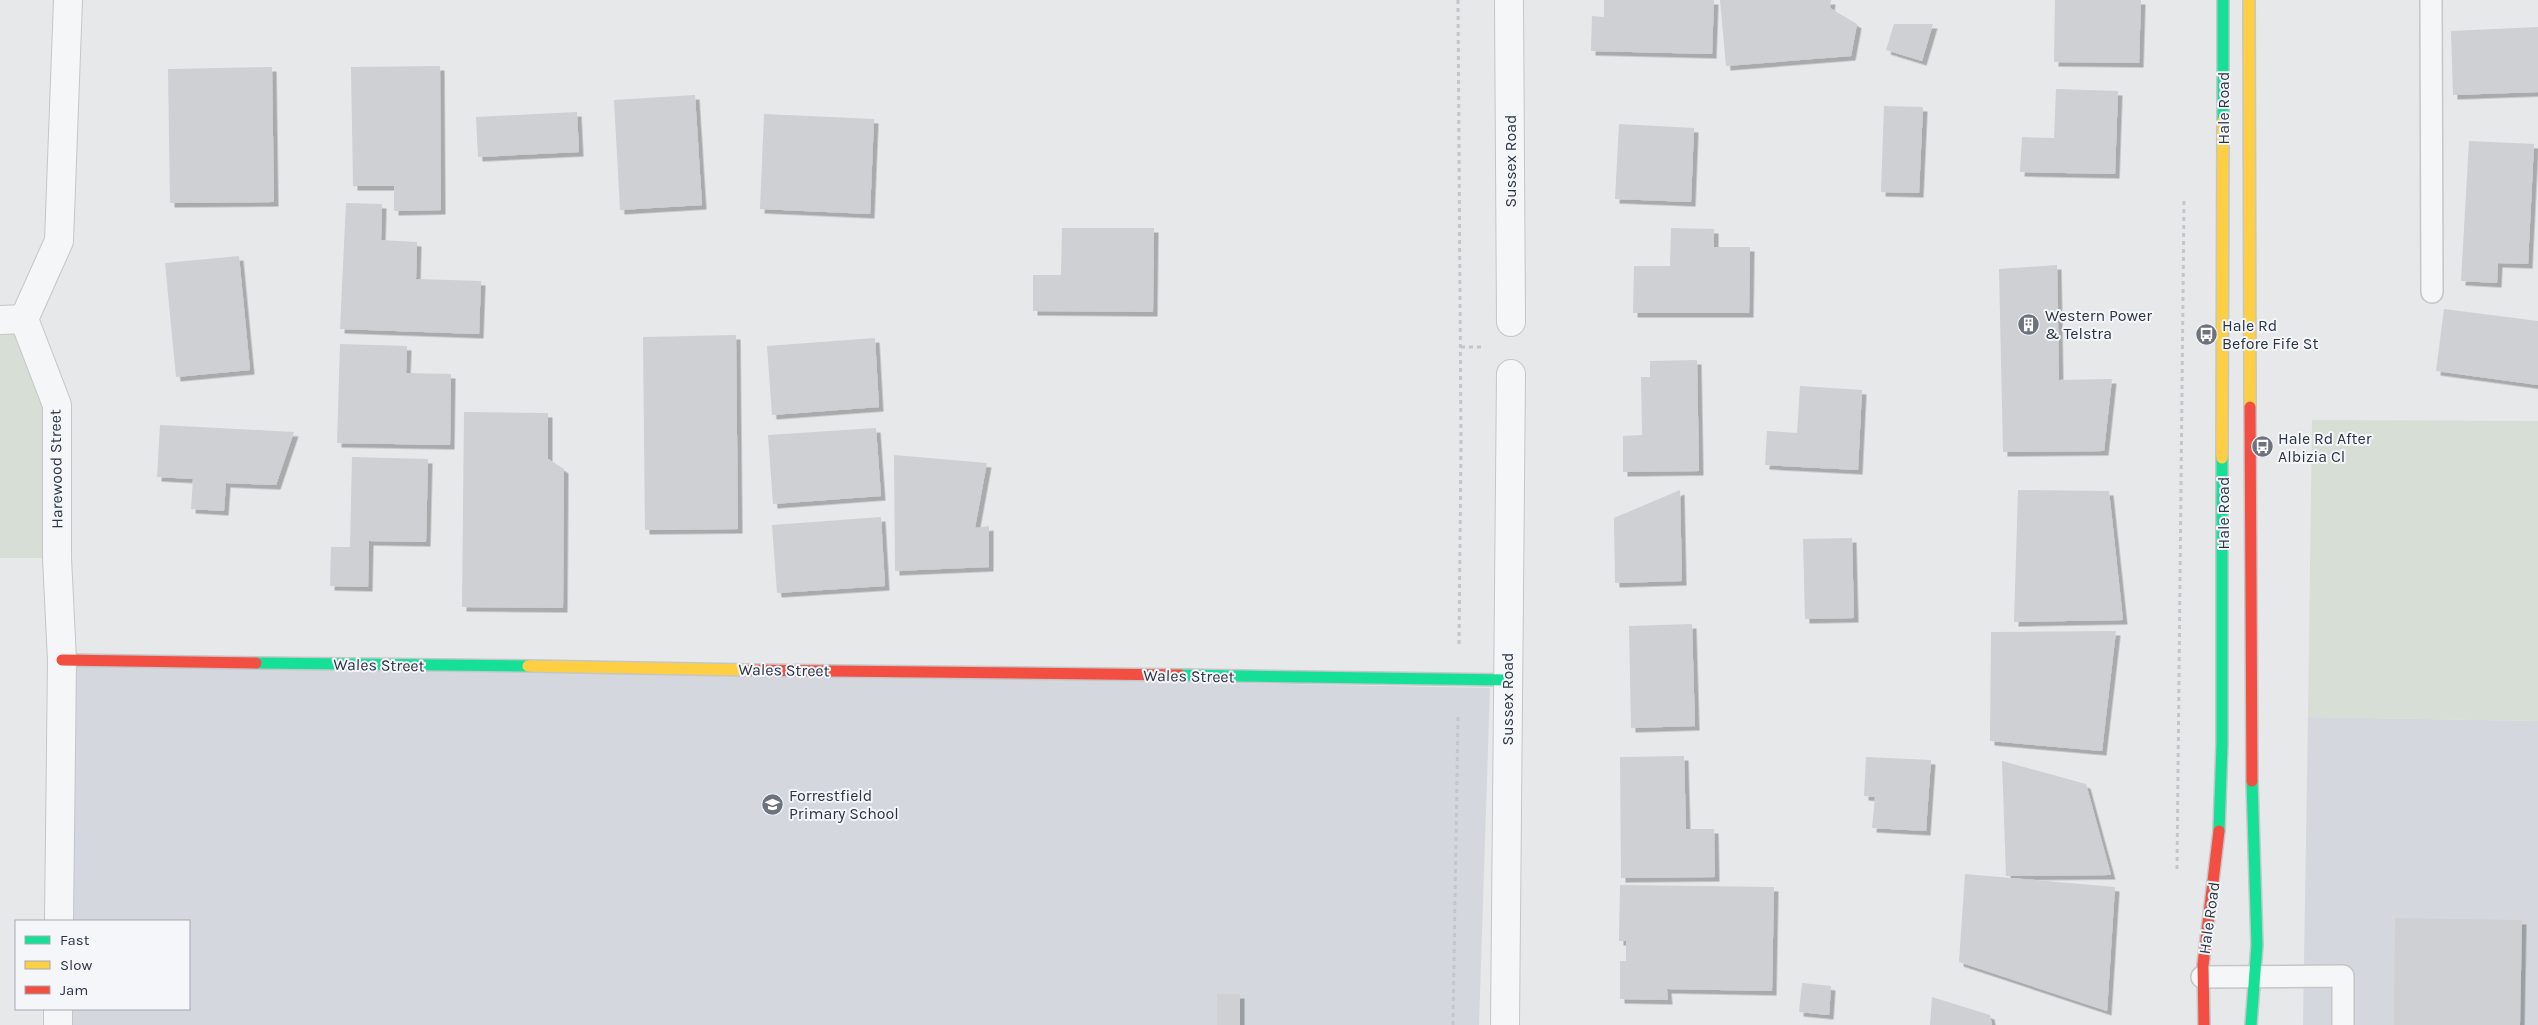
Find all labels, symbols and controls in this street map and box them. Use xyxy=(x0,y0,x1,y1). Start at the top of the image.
street label: Hale Road xyxy=(2214,72,2233,144)
street label: Sussex Road xyxy=(1501,114,1520,208)
place label: Western Power & Telstra xyxy=(2045,306,2152,343)
building icon: Western Power & Telstra xyxy=(2017,312,2041,336)
place label: Hale Rd Before Fife St xyxy=(2222,316,2319,353)
bus stop icon: Hale Rd Before Fife St xyxy=(2194,322,2218,346)
street label: Harewood Street xyxy=(45,409,67,529)
place label: Hale Rd After Albizia Cl xyxy=(2278,429,2372,466)
bus stop icon: Hale Rd After Albizia Cl xyxy=(2250,435,2274,459)
street label: Hale Road xyxy=(2214,477,2233,549)
street label: Sussex Road xyxy=(1498,652,1517,746)
street label: Wales Street xyxy=(333,655,425,675)
street label: Wales Street xyxy=(738,660,830,680)
street label: Wales Street xyxy=(1143,666,1235,686)
place label: Forrestfield Primary School xyxy=(789,786,899,823)
school or university icon: Forrestfield Primary School xyxy=(761,792,785,816)
street label: Hale Road xyxy=(2195,881,2223,955)
legend xyxy=(15,920,190,1010)
text: Fast xyxy=(60,931,90,949)
text: Slow xyxy=(60,956,92,974)
text: Jam xyxy=(60,981,88,999)

